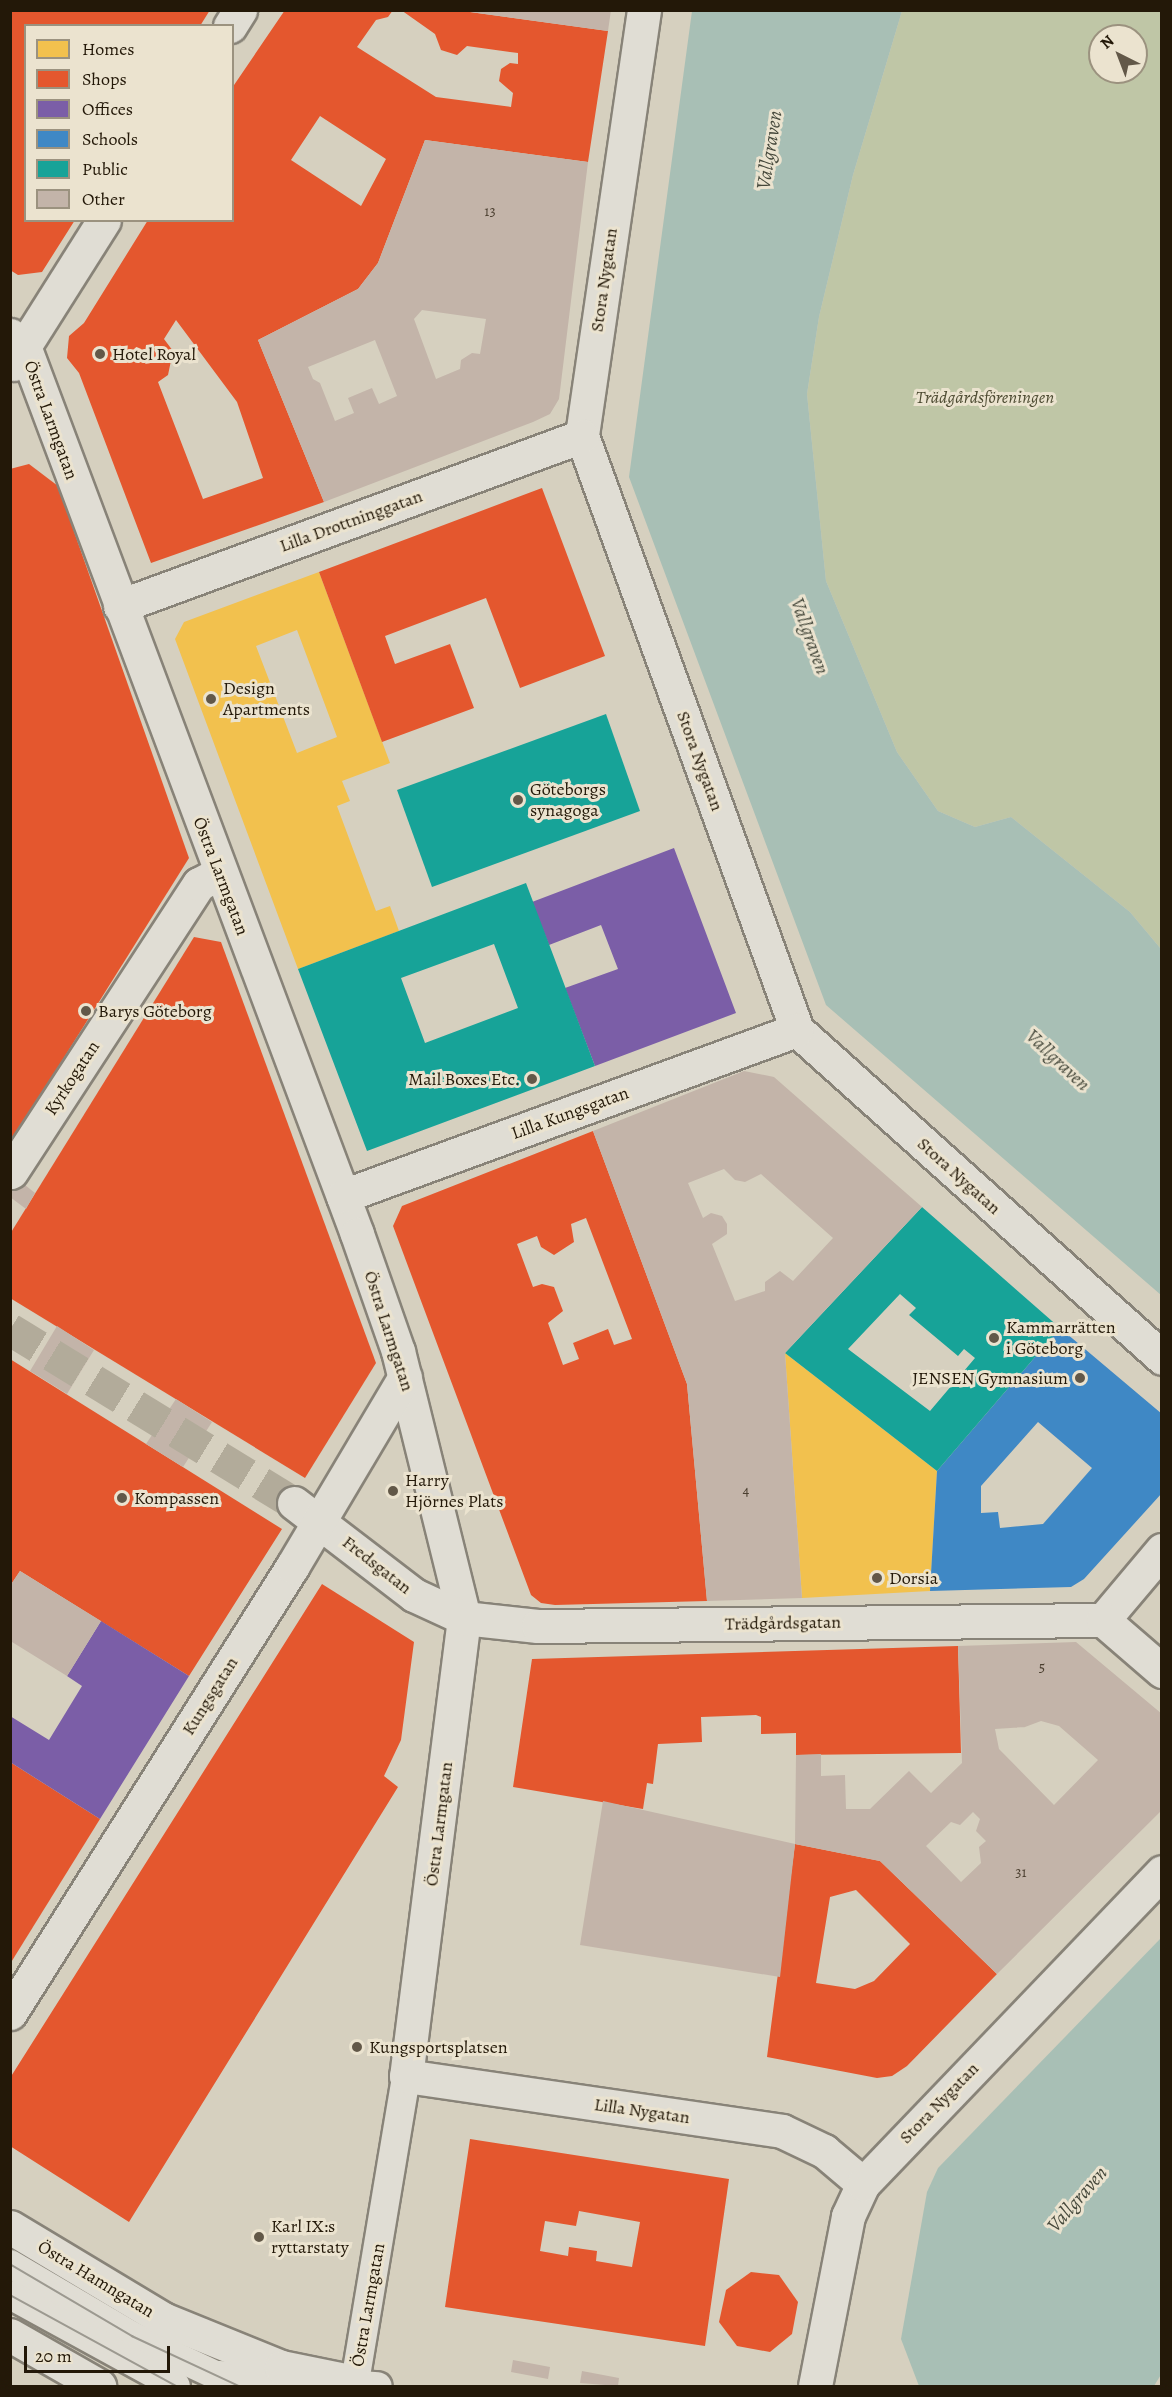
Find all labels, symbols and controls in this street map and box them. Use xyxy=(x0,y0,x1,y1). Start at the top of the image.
legend xyxy=(24,24,234,222)
north arrow xyxy=(1088,24,1148,84)
text: N xyxy=(1096,30,1119,54)
text: Homes xyxy=(82,37,134,61)
text: Shops xyxy=(82,67,127,91)
text: Offices xyxy=(82,97,133,121)
water label: Vallgraven xyxy=(751,109,787,191)
text: Schools xyxy=(82,127,138,151)
text: Public xyxy=(82,157,128,181)
text: Other xyxy=(82,187,125,211)
house number: 13 xyxy=(484,203,496,221)
street label: Stora Nygatan xyxy=(586,227,622,333)
place label: Hotel Royal xyxy=(112,343,196,365)
marker: Hotel Royal xyxy=(93,347,107,361)
street label: Östra Larmgatan xyxy=(19,358,83,482)
park label: Trädgårdsföreningen xyxy=(916,386,1054,408)
street label: Lilla Drottninggatan xyxy=(277,485,425,557)
water label: Vallgraven xyxy=(785,595,835,677)
place label: Design Apartments xyxy=(223,678,310,720)
marker: Design Apartments xyxy=(204,692,218,706)
street label: Stora Nygatan xyxy=(672,708,728,814)
place label: Göteborgs synagoga xyxy=(530,779,606,822)
marker: Göteborgs synagoga xyxy=(511,793,525,807)
street label: Östra Larmgatan xyxy=(189,814,253,938)
place label: Barys Göteborg xyxy=(98,1000,212,1022)
marker: Barys Göteborg xyxy=(79,1004,93,1018)
water label: Vallgraven xyxy=(1021,1024,1095,1096)
street label: Kyrkogatan xyxy=(40,1037,104,1119)
place label: Mail Boxes Etc. xyxy=(408,1068,520,1090)
marker: Mail Boxes Etc. xyxy=(525,1072,539,1086)
street label: Lilla Kungsgatan xyxy=(508,1082,632,1144)
street label: Stora Nygatan xyxy=(913,1133,1005,1219)
street label: Östra Larmgatan xyxy=(359,1268,419,1394)
place label: Kammarrätten i Göteborg xyxy=(1006,1317,1116,1360)
marker: Kammarrätten i Göteborg xyxy=(987,1331,1001,1345)
place label: JENSEN Gymnasium xyxy=(912,1367,1068,1389)
marker: JENSEN Gymnasium xyxy=(1073,1371,1087,1385)
place label: Harry Hjörnes Plats xyxy=(405,1470,504,1512)
house number: 4 xyxy=(743,1482,749,1500)
marker: Harry Hjörnes Plats xyxy=(386,1484,400,1498)
place label: Kompassen xyxy=(134,1487,219,1509)
marker: Kompassen xyxy=(115,1491,129,1505)
street label: Fredsgatan xyxy=(338,1531,416,1599)
place label: Dorsia xyxy=(889,1567,938,1589)
marker: Dorsia xyxy=(870,1571,884,1585)
street label: Trädgårdsgatan xyxy=(725,1611,841,1635)
street label: Kungsgatan xyxy=(177,1653,243,1739)
house number: 5 xyxy=(1039,1659,1045,1677)
street label: Östra Larmgatan xyxy=(421,1761,457,1887)
house number: 31 xyxy=(1015,1864,1027,1882)
place label: Kungsportsplatsen xyxy=(369,2036,508,2058)
marker: Kungsportsplatsen xyxy=(350,2040,364,2054)
street label: Stora Nygatan xyxy=(895,2058,983,2148)
street label: Lilla Nygatan xyxy=(593,2094,691,2128)
water label: Vallgraven xyxy=(1042,2161,1112,2237)
place label: Karl IX:s ryttarstaty xyxy=(271,2216,349,2258)
marker: Karl IX:s ryttarstaty xyxy=(252,2230,266,2244)
street label: Östra Hamngatan xyxy=(34,2236,158,2322)
street label: Östra Larmgatan xyxy=(347,2242,389,2368)
scale bar xyxy=(27,2334,172,2372)
text: 20 m xyxy=(35,2344,72,2368)

